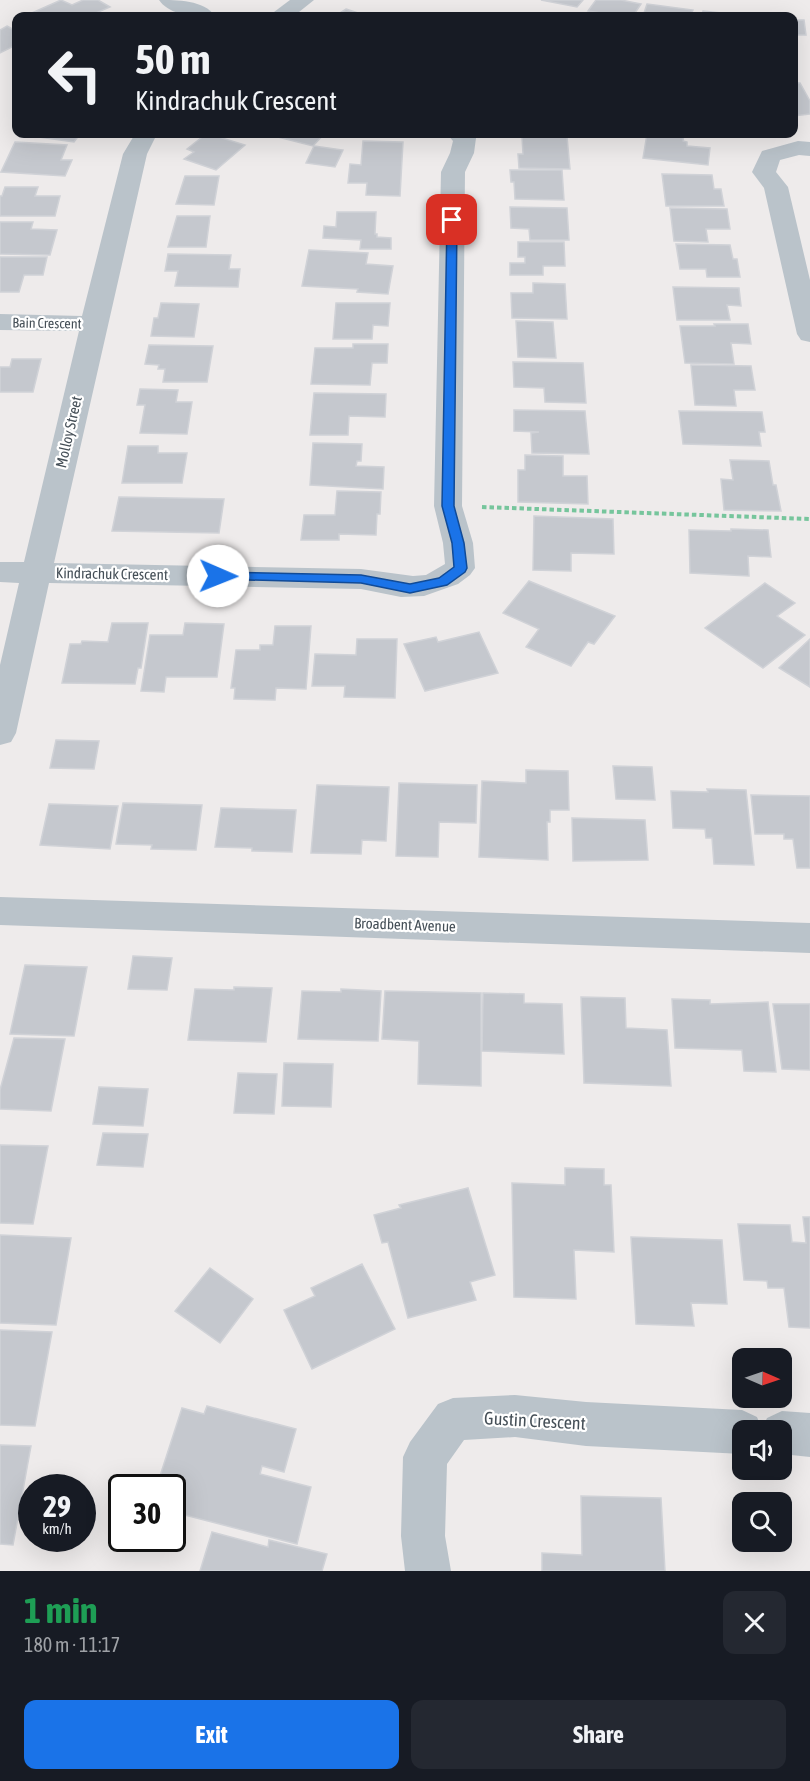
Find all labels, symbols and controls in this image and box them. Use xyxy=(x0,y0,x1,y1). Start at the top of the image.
text: 50 m xyxy=(135,35,210,83)
icon: left xyxy=(36,36,114,114)
text: Kindrachuk Crescent xyxy=(135,85,337,116)
pin xyxy=(426,194,477,245)
icon: arrive xyxy=(435,203,468,236)
street label: Bain Crescent xyxy=(12,314,82,332)
street label: Molloy Street xyxy=(52,394,85,469)
position arrow xyxy=(186,544,250,608)
street label: Kindrachuk Crescent xyxy=(56,564,168,583)
street label: Broadbent Avenue xyxy=(354,914,456,935)
north arrow xyxy=(732,1348,792,1408)
map controls xyxy=(732,1348,792,1552)
street label: Gustin Crescent xyxy=(484,1407,586,1434)
button: sound xyxy=(732,1420,792,1480)
speed limit sign: 30 xyxy=(108,1474,186,1552)
text: 29 xyxy=(43,1489,71,1523)
button: search xyxy=(732,1492,792,1552)
text: km/h xyxy=(42,1520,72,1537)
text: 1 min xyxy=(24,1589,98,1631)
button: close xyxy=(723,1591,786,1654)
text: 180 m · 11:17 xyxy=(24,1633,120,1656)
button: Exit xyxy=(24,1700,399,1769)
button: Share xyxy=(411,1700,786,1769)

